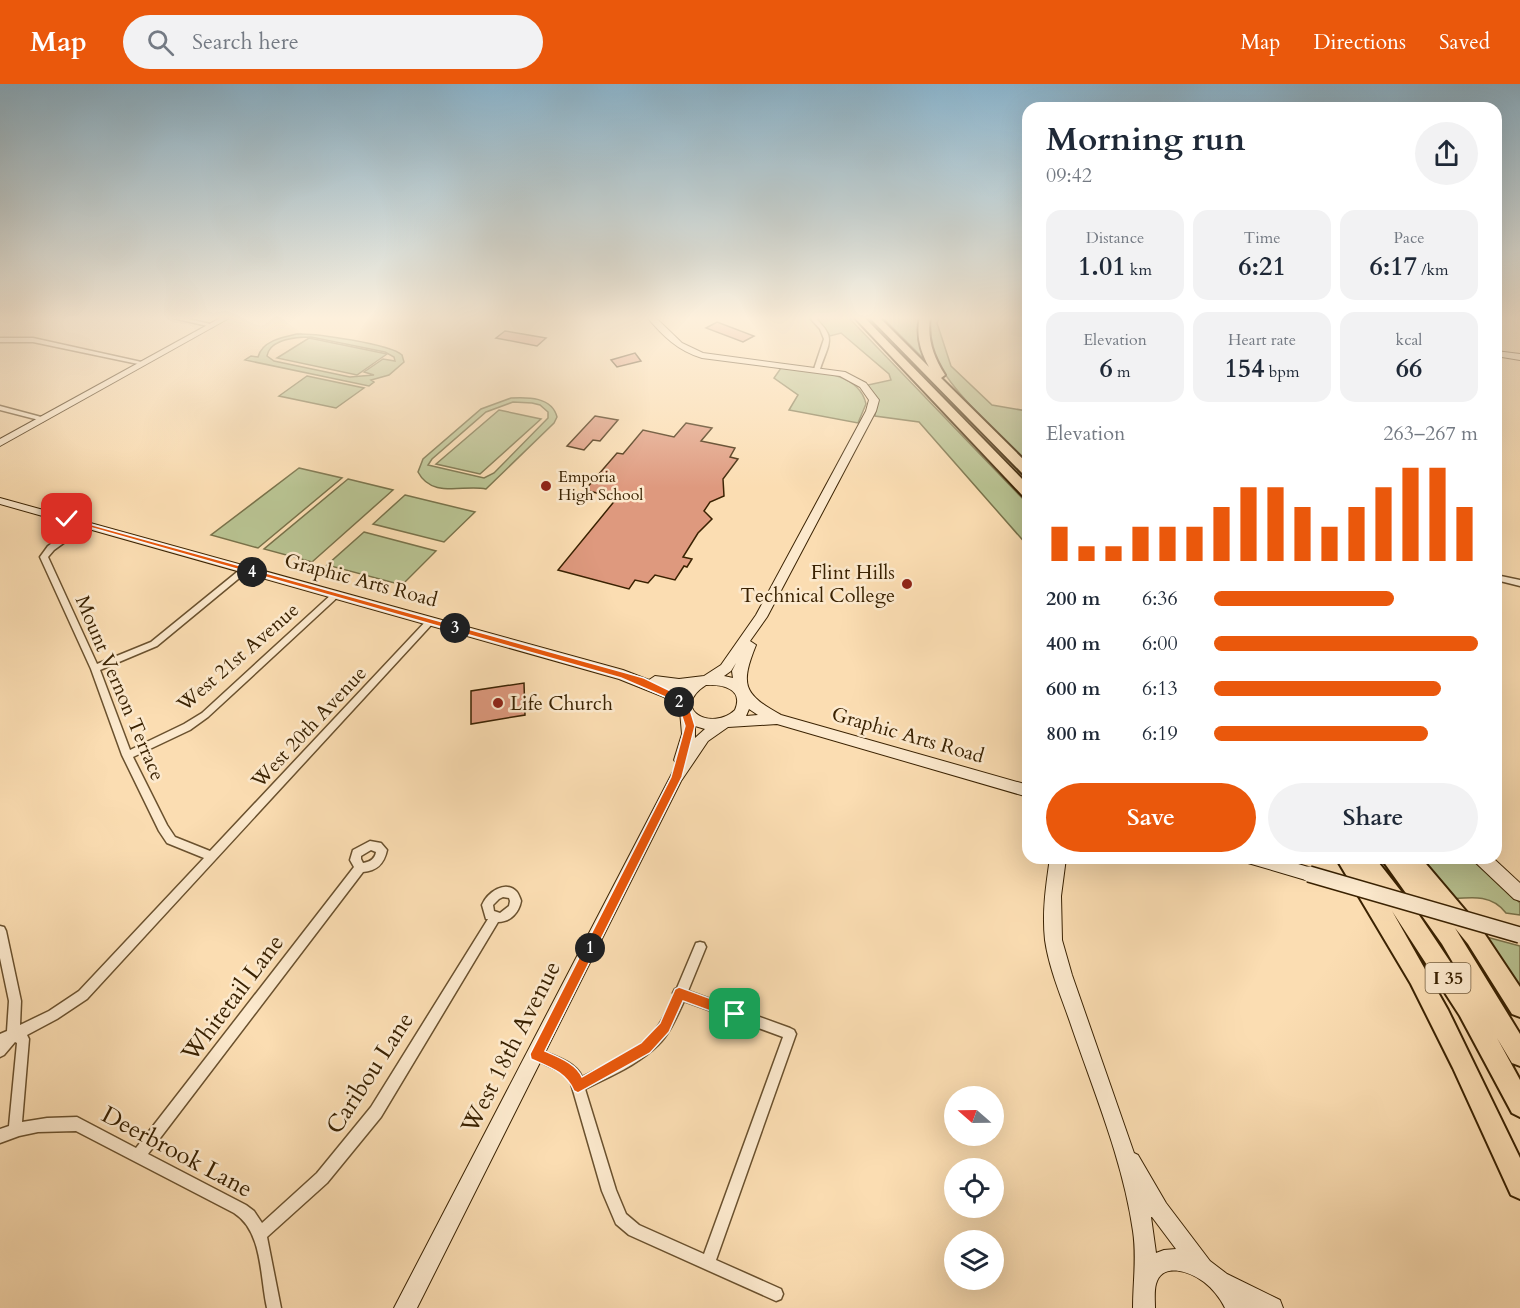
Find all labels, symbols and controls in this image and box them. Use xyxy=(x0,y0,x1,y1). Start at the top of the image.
search box xyxy=(123,15,543,69)
text: Map xyxy=(30,23,87,61)
icon: search xyxy=(144,26,177,59)
text: Search here xyxy=(192,27,299,57)
text: Map xyxy=(1240,28,1280,57)
text: Directions xyxy=(1313,28,1406,57)
text: Saved xyxy=(1439,28,1490,57)
text: Morning run xyxy=(1046,117,1246,162)
button: share xyxy=(1415,122,1478,185)
text: 09:42 xyxy=(1046,162,1092,189)
text: Distance xyxy=(1086,227,1144,249)
text: Time xyxy=(1243,227,1281,249)
text: Pace xyxy=(1394,227,1424,249)
text: 1.01 xyxy=(1078,249,1126,284)
text: 6:21 xyxy=(1238,249,1286,284)
text: 6:17 xyxy=(1369,249,1417,284)
text: km xyxy=(1126,259,1152,281)
text: /km xyxy=(1417,259,1449,281)
text: Elevation xyxy=(1083,329,1147,351)
text: Heart rate xyxy=(1228,329,1296,351)
text: kcal xyxy=(1396,329,1422,351)
text: 6 xyxy=(1099,351,1113,386)
text: 154 xyxy=(1225,351,1265,386)
text: 66 xyxy=(1396,351,1422,386)
text: m xyxy=(1113,361,1131,383)
text: bpm xyxy=(1265,361,1299,383)
text: Elevation xyxy=(1046,420,1125,447)
text: 263–267 m xyxy=(1383,420,1478,447)
place label: Emporia High School xyxy=(558,466,643,506)
marker: Emporia High School xyxy=(539,479,553,493)
pin xyxy=(41,493,92,544)
icon: check xyxy=(50,502,83,535)
street label: Graphic Arts Road xyxy=(281,547,441,613)
pin: 4 xyxy=(237,557,267,587)
place label: Flint Hills Technical College xyxy=(740,559,895,609)
text: 4 xyxy=(248,561,256,583)
marker: Flint Hills Technical College xyxy=(900,577,914,591)
text: 200 m xyxy=(1046,585,1101,612)
text: 6:36 xyxy=(1142,585,1178,612)
street label: Mount Vernon Terrace xyxy=(69,591,171,785)
street label: West 21st Avenue xyxy=(171,597,305,718)
pin: 3 xyxy=(440,613,470,643)
text: 3 xyxy=(451,617,459,639)
text: 400 m xyxy=(1046,630,1101,657)
text: 6:00 xyxy=(1142,630,1178,657)
street label: West 20th Avenue xyxy=(245,660,373,795)
text: 600 m xyxy=(1046,675,1101,702)
text: 6:13 xyxy=(1142,675,1178,702)
pin: 2 xyxy=(664,687,694,717)
place label: Life Church xyxy=(510,690,613,717)
text: 2 xyxy=(675,691,683,713)
marker: Life Church xyxy=(491,696,505,710)
street label: Graphic Arts Road xyxy=(829,700,988,770)
text: 800 m xyxy=(1046,720,1101,747)
text: 6:19 xyxy=(1142,720,1178,747)
button: Save xyxy=(1046,783,1256,852)
button: Share xyxy=(1268,783,1478,852)
street label: Whitetail Lane xyxy=(174,928,292,1069)
pin: 1 xyxy=(575,933,605,963)
text: 1 xyxy=(586,937,594,959)
street label: West 18th Avenue xyxy=(453,955,569,1140)
road number: I 35 xyxy=(1426,963,1470,993)
pin xyxy=(709,988,760,1039)
icon: arrive xyxy=(718,997,751,1030)
street label: Caribou Lane xyxy=(318,1006,422,1140)
north arrow xyxy=(944,1086,1004,1146)
map controls xyxy=(944,1086,1004,1290)
street label: Deerbrook Lane xyxy=(96,1098,258,1206)
button: locate xyxy=(944,1158,1004,1218)
button: layers xyxy=(944,1230,1004,1290)

